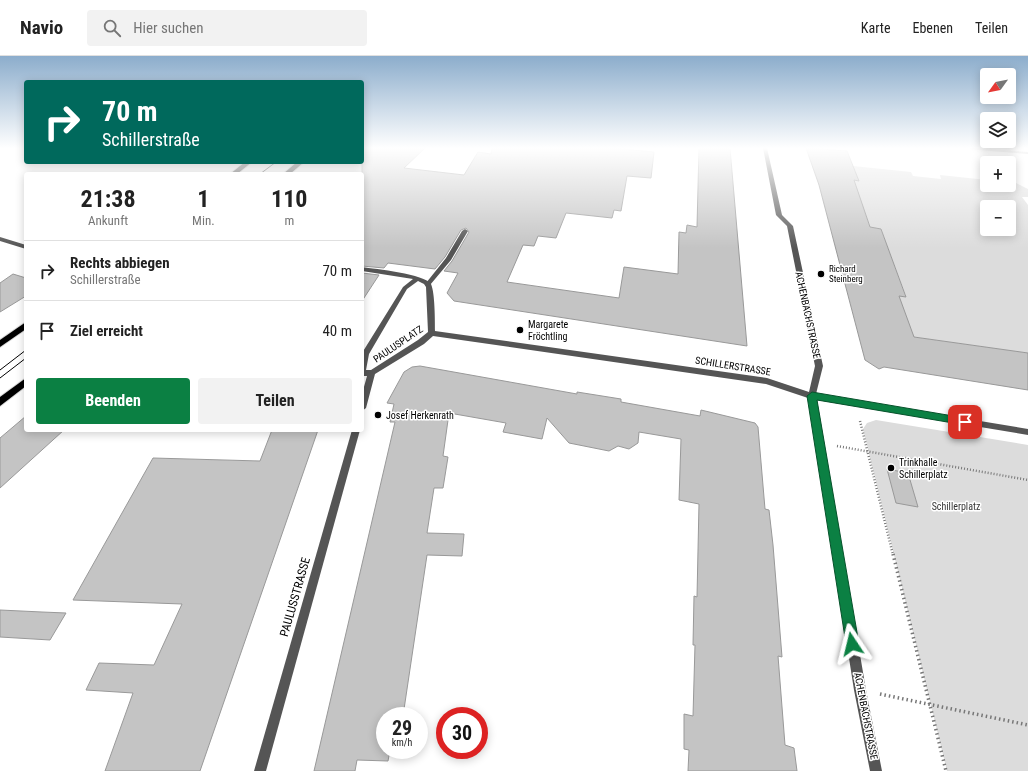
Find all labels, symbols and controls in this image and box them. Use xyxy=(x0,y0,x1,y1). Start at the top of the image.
search box xyxy=(87,10,367,46)
text: Navio xyxy=(20,16,63,39)
icon: search xyxy=(101,17,123,39)
text: Hier suchen xyxy=(133,19,204,37)
text: Karte xyxy=(861,20,890,36)
text: Ebenen xyxy=(912,20,953,36)
text: Teilen xyxy=(975,20,1008,36)
north arrow xyxy=(980,68,1016,104)
map controls xyxy=(980,68,1016,236)
text: 70 m xyxy=(102,95,158,128)
icon: right xyxy=(36,96,88,148)
button: layers xyxy=(980,112,1016,148)
text: Schillerstraße xyxy=(102,129,200,150)
button: + xyxy=(980,156,1016,192)
text: 21:38 xyxy=(81,185,136,213)
text: 1 xyxy=(197,185,209,213)
text: 110 xyxy=(271,185,308,213)
button: − xyxy=(980,200,1016,236)
text: Ankunft xyxy=(88,213,128,228)
text: Min. xyxy=(192,213,215,228)
text: m xyxy=(284,213,294,228)
text: Rechts abbiegen xyxy=(70,254,170,272)
icon: right xyxy=(36,260,58,282)
text: 70 m xyxy=(322,262,352,280)
place label: Richard Steinberg xyxy=(829,264,863,284)
marker: Richard Steinberg xyxy=(816,269,826,279)
street label: ACHENBACHSTRASSE xyxy=(793,271,823,359)
text: Schillerstraße xyxy=(70,272,141,287)
place label: Margarete Fröchtling xyxy=(528,319,569,342)
icon: arrive xyxy=(36,320,58,342)
text: Ziel erreicht xyxy=(70,322,143,340)
text: 40 m xyxy=(322,322,352,340)
street label: PAULUSPLATZ xyxy=(371,323,425,365)
marker: Margarete Fröchtling xyxy=(515,325,525,335)
street label: SCHILLERSTRASSE xyxy=(695,355,771,377)
button: Beenden xyxy=(36,378,190,424)
button: Teilen xyxy=(198,378,352,424)
pin xyxy=(948,405,982,439)
marker: Josef Herkenrath xyxy=(373,410,383,420)
place label: Josef Herkenrath xyxy=(386,410,454,421)
icon: arrive xyxy=(954,411,976,433)
place label: Trinkhalle Schillerplatz xyxy=(899,457,948,480)
marker: Trinkhalle Schillerplatz xyxy=(886,463,896,473)
park label: Schillerplatz xyxy=(932,501,980,512)
street label: PAULUSSTRASSE xyxy=(277,556,313,638)
position arrow xyxy=(831,623,873,665)
street label: ACHENBACHSTRASSE xyxy=(852,671,880,761)
speed limit sign: 30 xyxy=(436,707,488,759)
text: 29 xyxy=(392,716,412,740)
text: km/h xyxy=(392,737,412,748)

